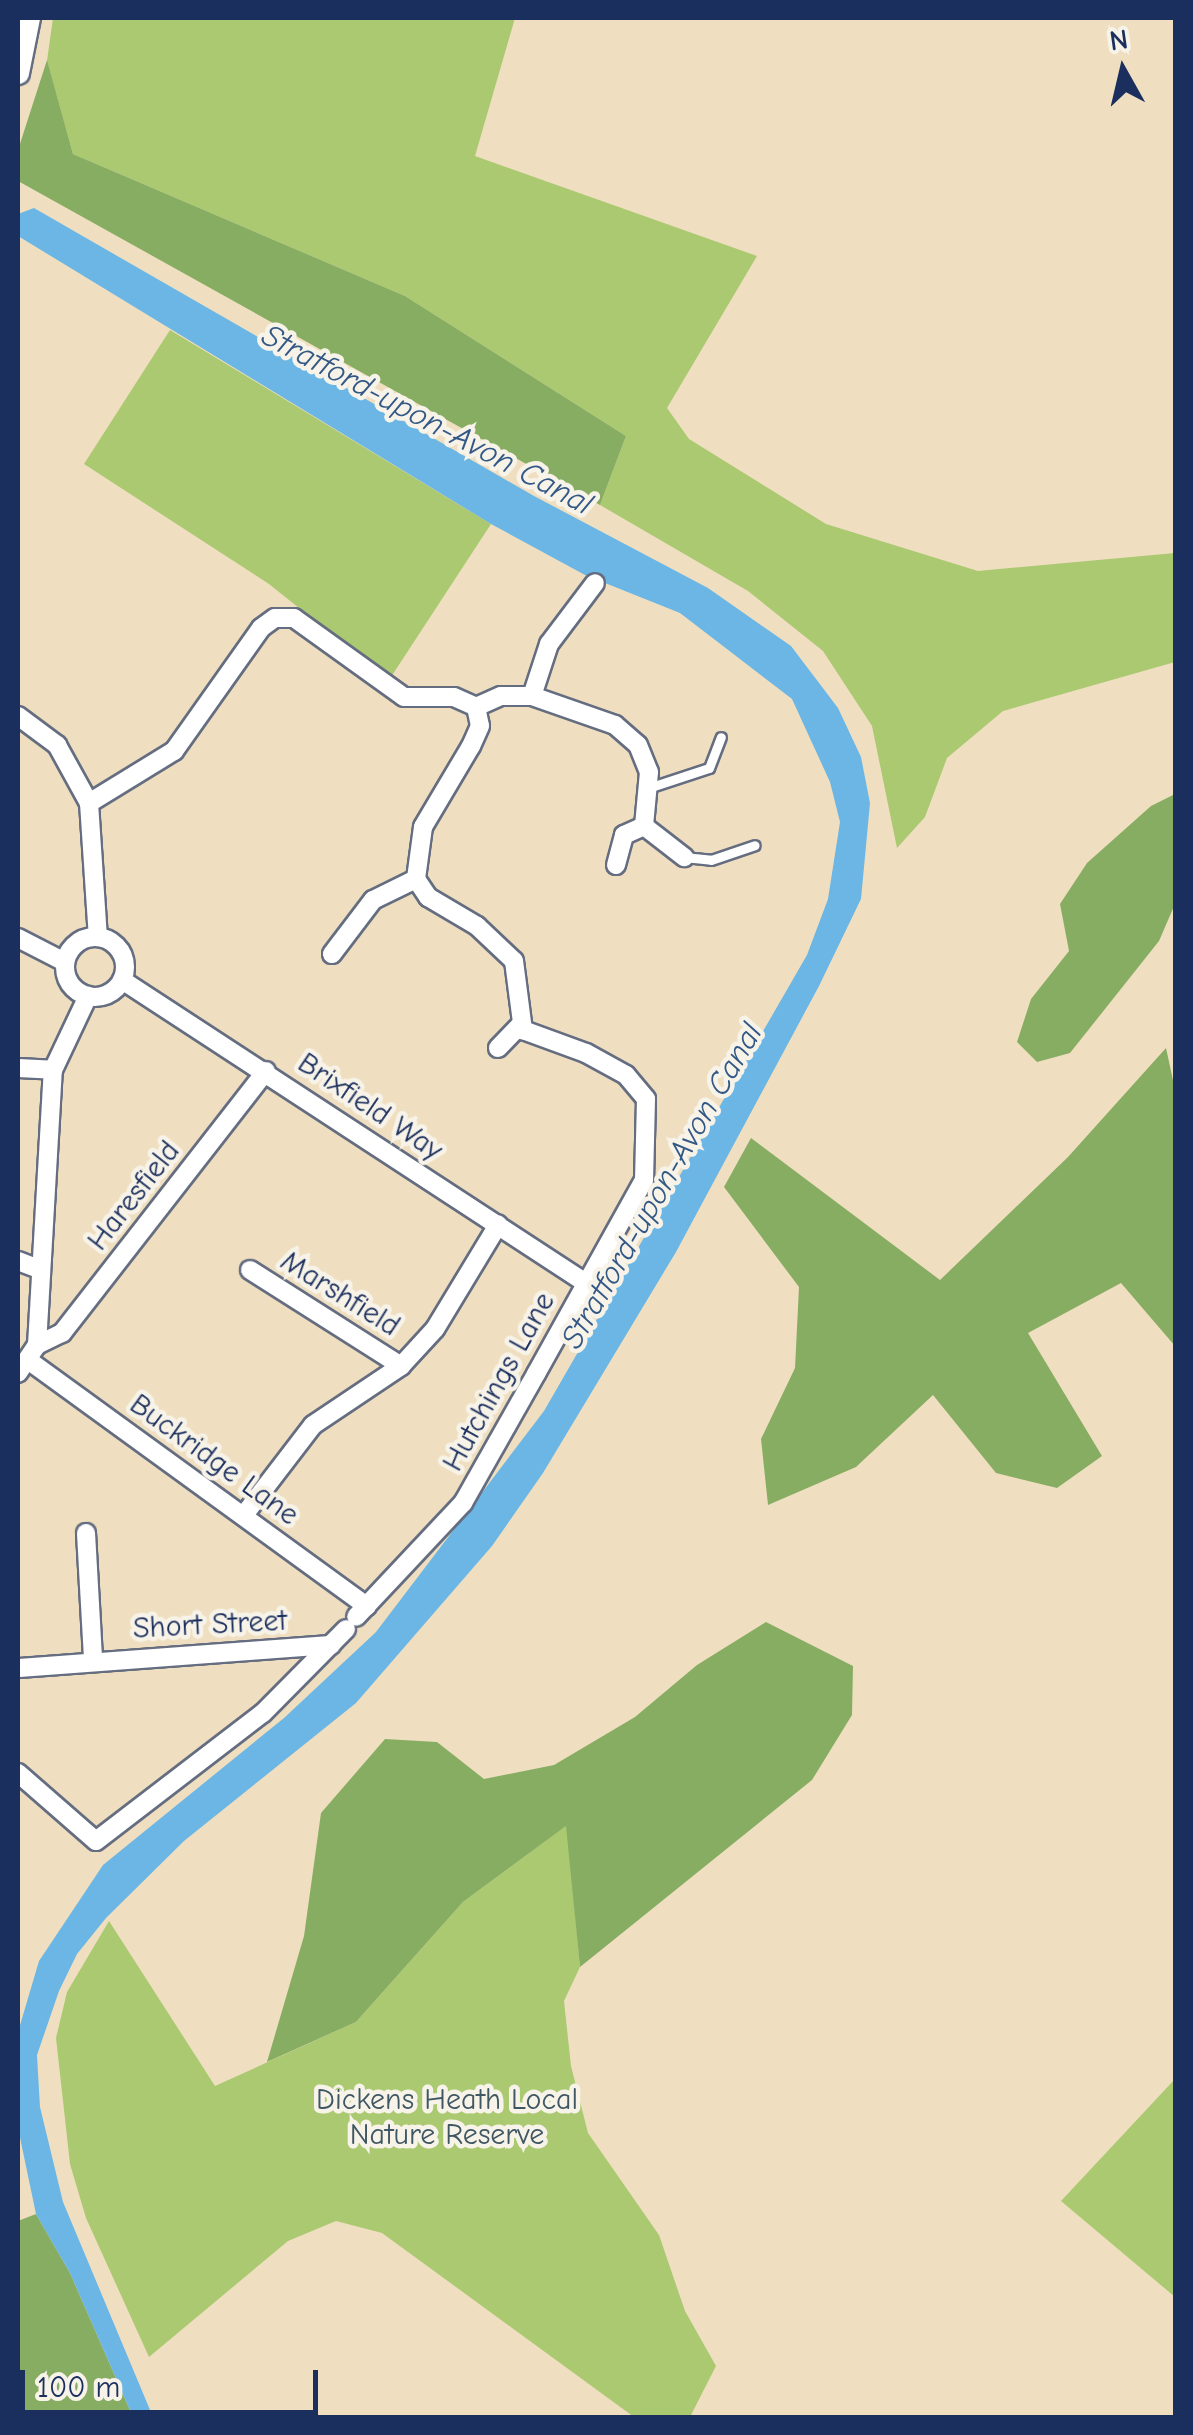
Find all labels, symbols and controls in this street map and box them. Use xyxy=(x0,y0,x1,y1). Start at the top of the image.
north arrow xyxy=(1073,20,1173,120)
text: N xyxy=(1108,23,1130,57)
water label: Stratford-upon-Avon Canal xyxy=(255,316,599,524)
water label: Stratford-upon-Avon Canal xyxy=(553,1016,771,1356)
street label: Brixfield Way xyxy=(291,1045,449,1169)
street label: Haresfield xyxy=(80,1134,188,1258)
street label: Marshfield xyxy=(274,1243,406,1345)
street label: Hutchings Lane xyxy=(435,1286,563,1478)
street label: Buckridge Lane xyxy=(122,1387,306,1533)
street label: Short Street xyxy=(132,1603,288,1647)
park label: Dickens Heath Local Nature Reserve xyxy=(316,2082,578,2152)
scale bar xyxy=(25,2350,322,2412)
text: 100 m xyxy=(37,2370,120,2405)

